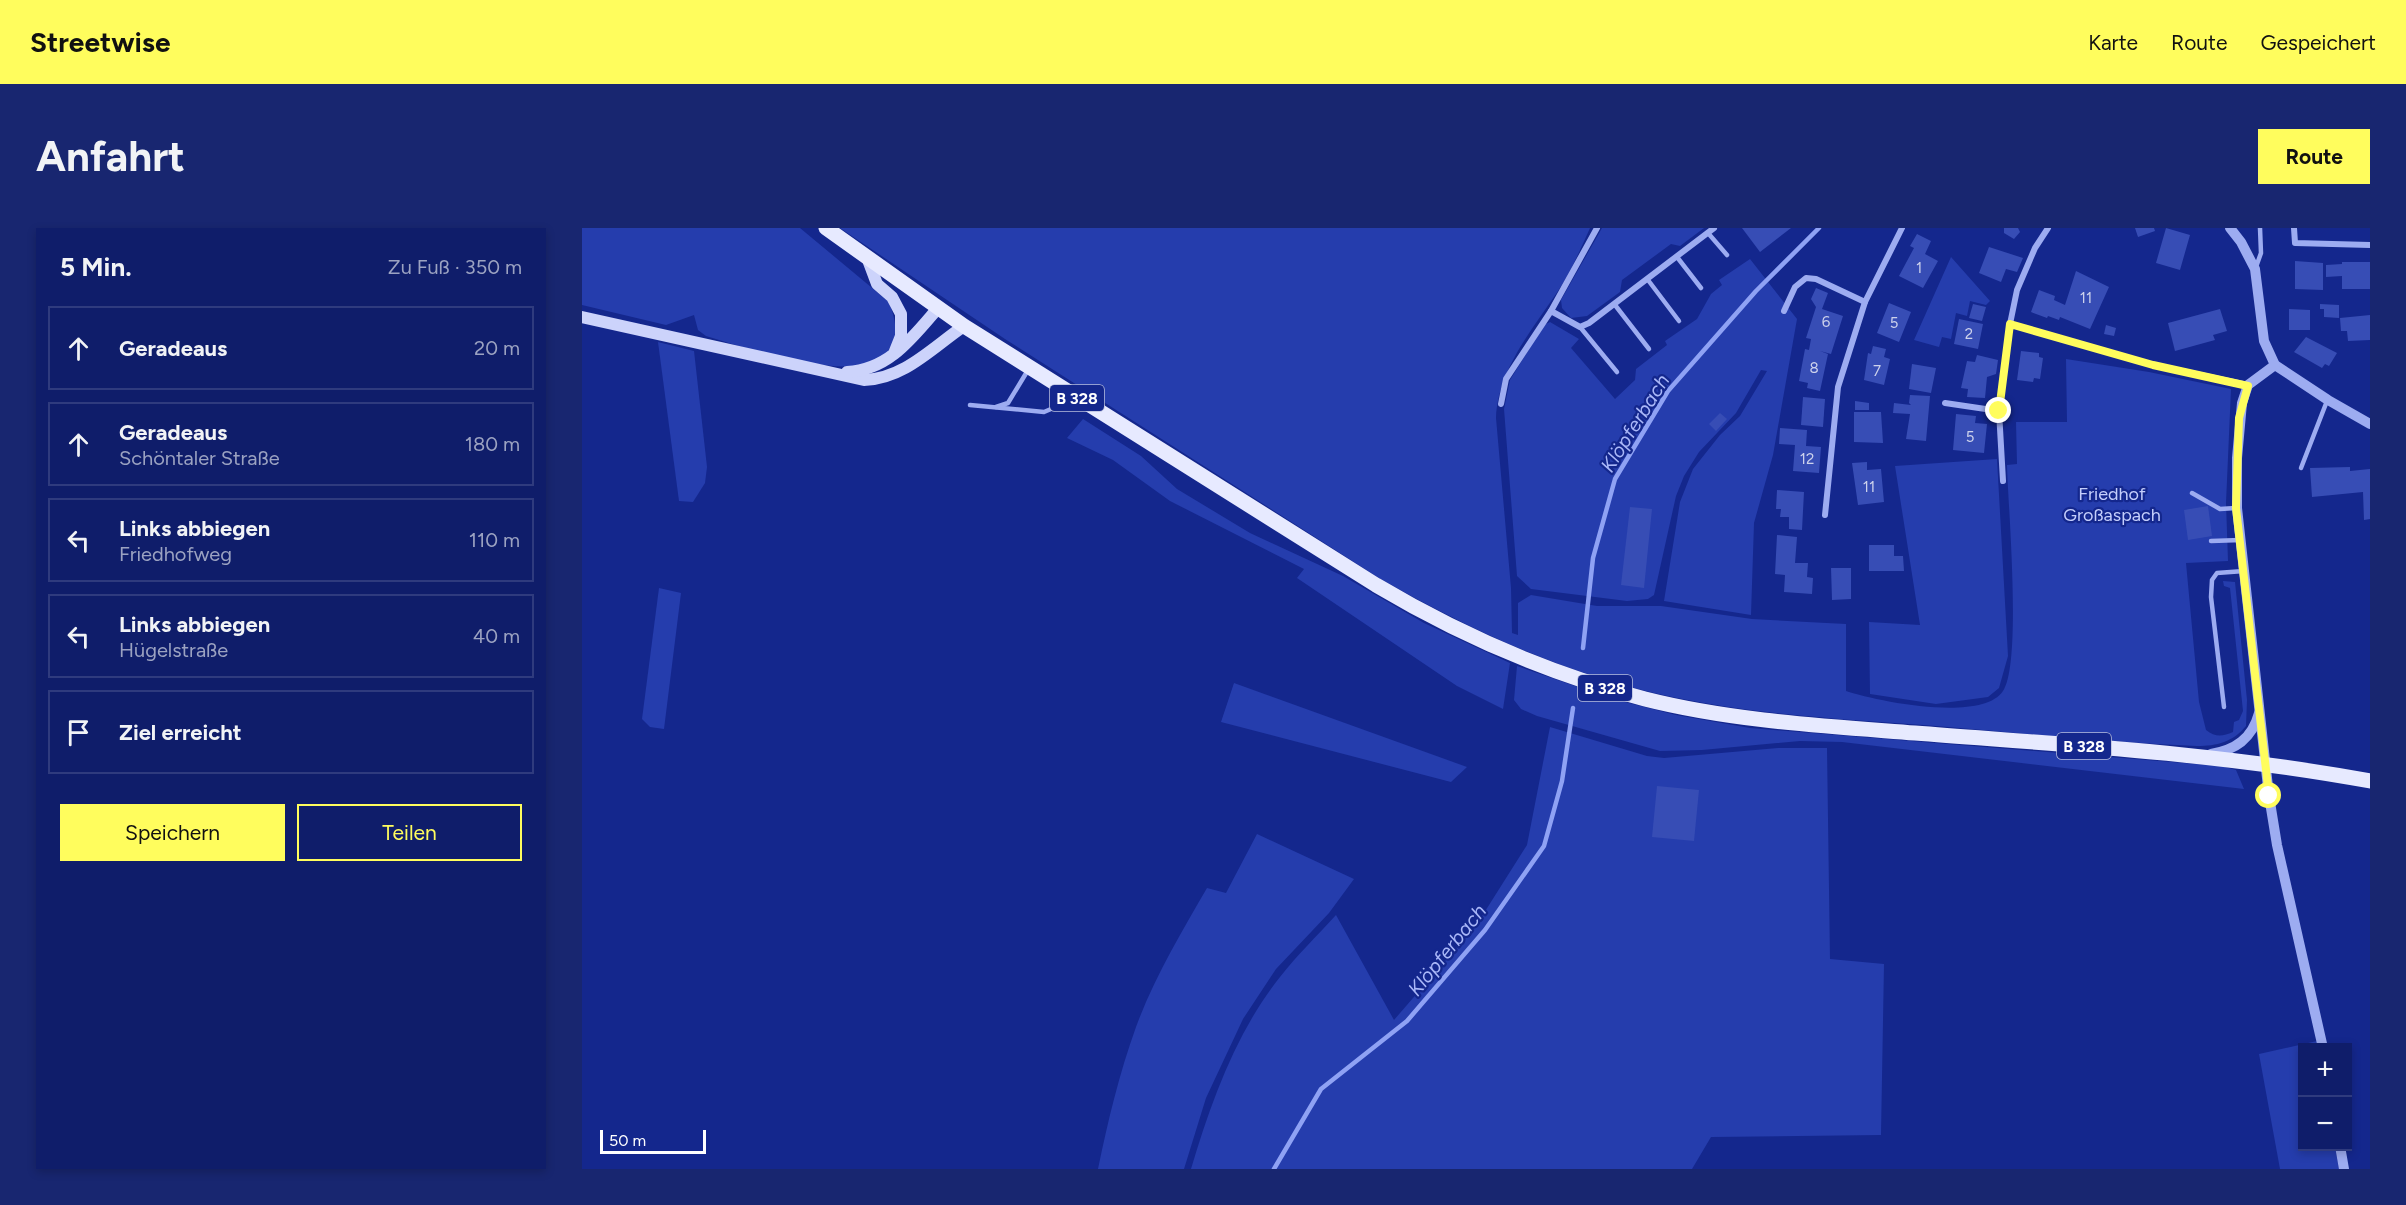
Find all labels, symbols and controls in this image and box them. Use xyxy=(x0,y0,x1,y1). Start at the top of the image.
text: Streetwise xyxy=(30,25,170,59)
text: Karte xyxy=(2088,30,2138,55)
text: Route xyxy=(2171,30,2227,55)
text: Gespeichert xyxy=(2260,30,2376,55)
button: Route xyxy=(2258,129,2370,184)
text: Anfahrt xyxy=(36,131,185,182)
text: 5 Min. xyxy=(60,251,132,283)
text: Zu Fuß · 350 m xyxy=(388,255,522,279)
house number: 1 xyxy=(1916,259,1922,277)
house number: 11 xyxy=(2080,289,2092,307)
house number: 6 xyxy=(1822,313,1831,331)
house number: 5 xyxy=(1890,314,1898,332)
house number: 2 xyxy=(1965,325,1973,343)
icon: ahead xyxy=(62,332,95,365)
text: Geradeaus xyxy=(119,335,227,362)
text: 20 m xyxy=(474,336,520,360)
house number: 8 xyxy=(1809,359,1819,377)
house number: 7 xyxy=(1873,362,1881,380)
water label: Klöpferbach xyxy=(1596,370,1674,476)
road number: B 328 xyxy=(1050,385,1104,411)
route end xyxy=(1985,397,2011,423)
text: Geradeaus xyxy=(119,419,227,446)
icon: ahead xyxy=(62,428,95,461)
house number: 5 xyxy=(1966,428,1974,446)
text: 180 m xyxy=(465,432,520,456)
text: Schöntaler Straße xyxy=(119,446,280,470)
house number: 12 xyxy=(1800,450,1814,468)
house number: 11 xyxy=(1863,478,1875,496)
park label: Friedhof Großaspach xyxy=(2063,483,2161,526)
text: Links abbiegen xyxy=(119,515,270,542)
icon: left xyxy=(62,524,95,557)
text: 110 m xyxy=(469,528,520,552)
text: Friedhofweg xyxy=(119,542,232,566)
text: Links abbiegen xyxy=(119,611,270,638)
icon: left xyxy=(62,620,95,653)
text: 40 m xyxy=(473,624,520,648)
text: Hügelstraße xyxy=(119,638,228,662)
road number: B 328 xyxy=(1578,675,1632,701)
icon: arrive xyxy=(62,716,95,749)
text: Ziel erreicht xyxy=(119,719,242,746)
road number: B 328 xyxy=(2057,733,2111,759)
route start xyxy=(2255,782,2281,808)
button: Speichern xyxy=(60,804,285,861)
button: Teilen xyxy=(297,804,522,861)
water label: Klöpferbach xyxy=(1403,899,1491,1001)
map controls xyxy=(2298,1043,2352,1151)
button: + xyxy=(2298,1043,2352,1097)
button: − xyxy=(2298,1097,2352,1151)
scale bar xyxy=(600,1127,706,1154)
text: 50 m xyxy=(609,1131,646,1150)

